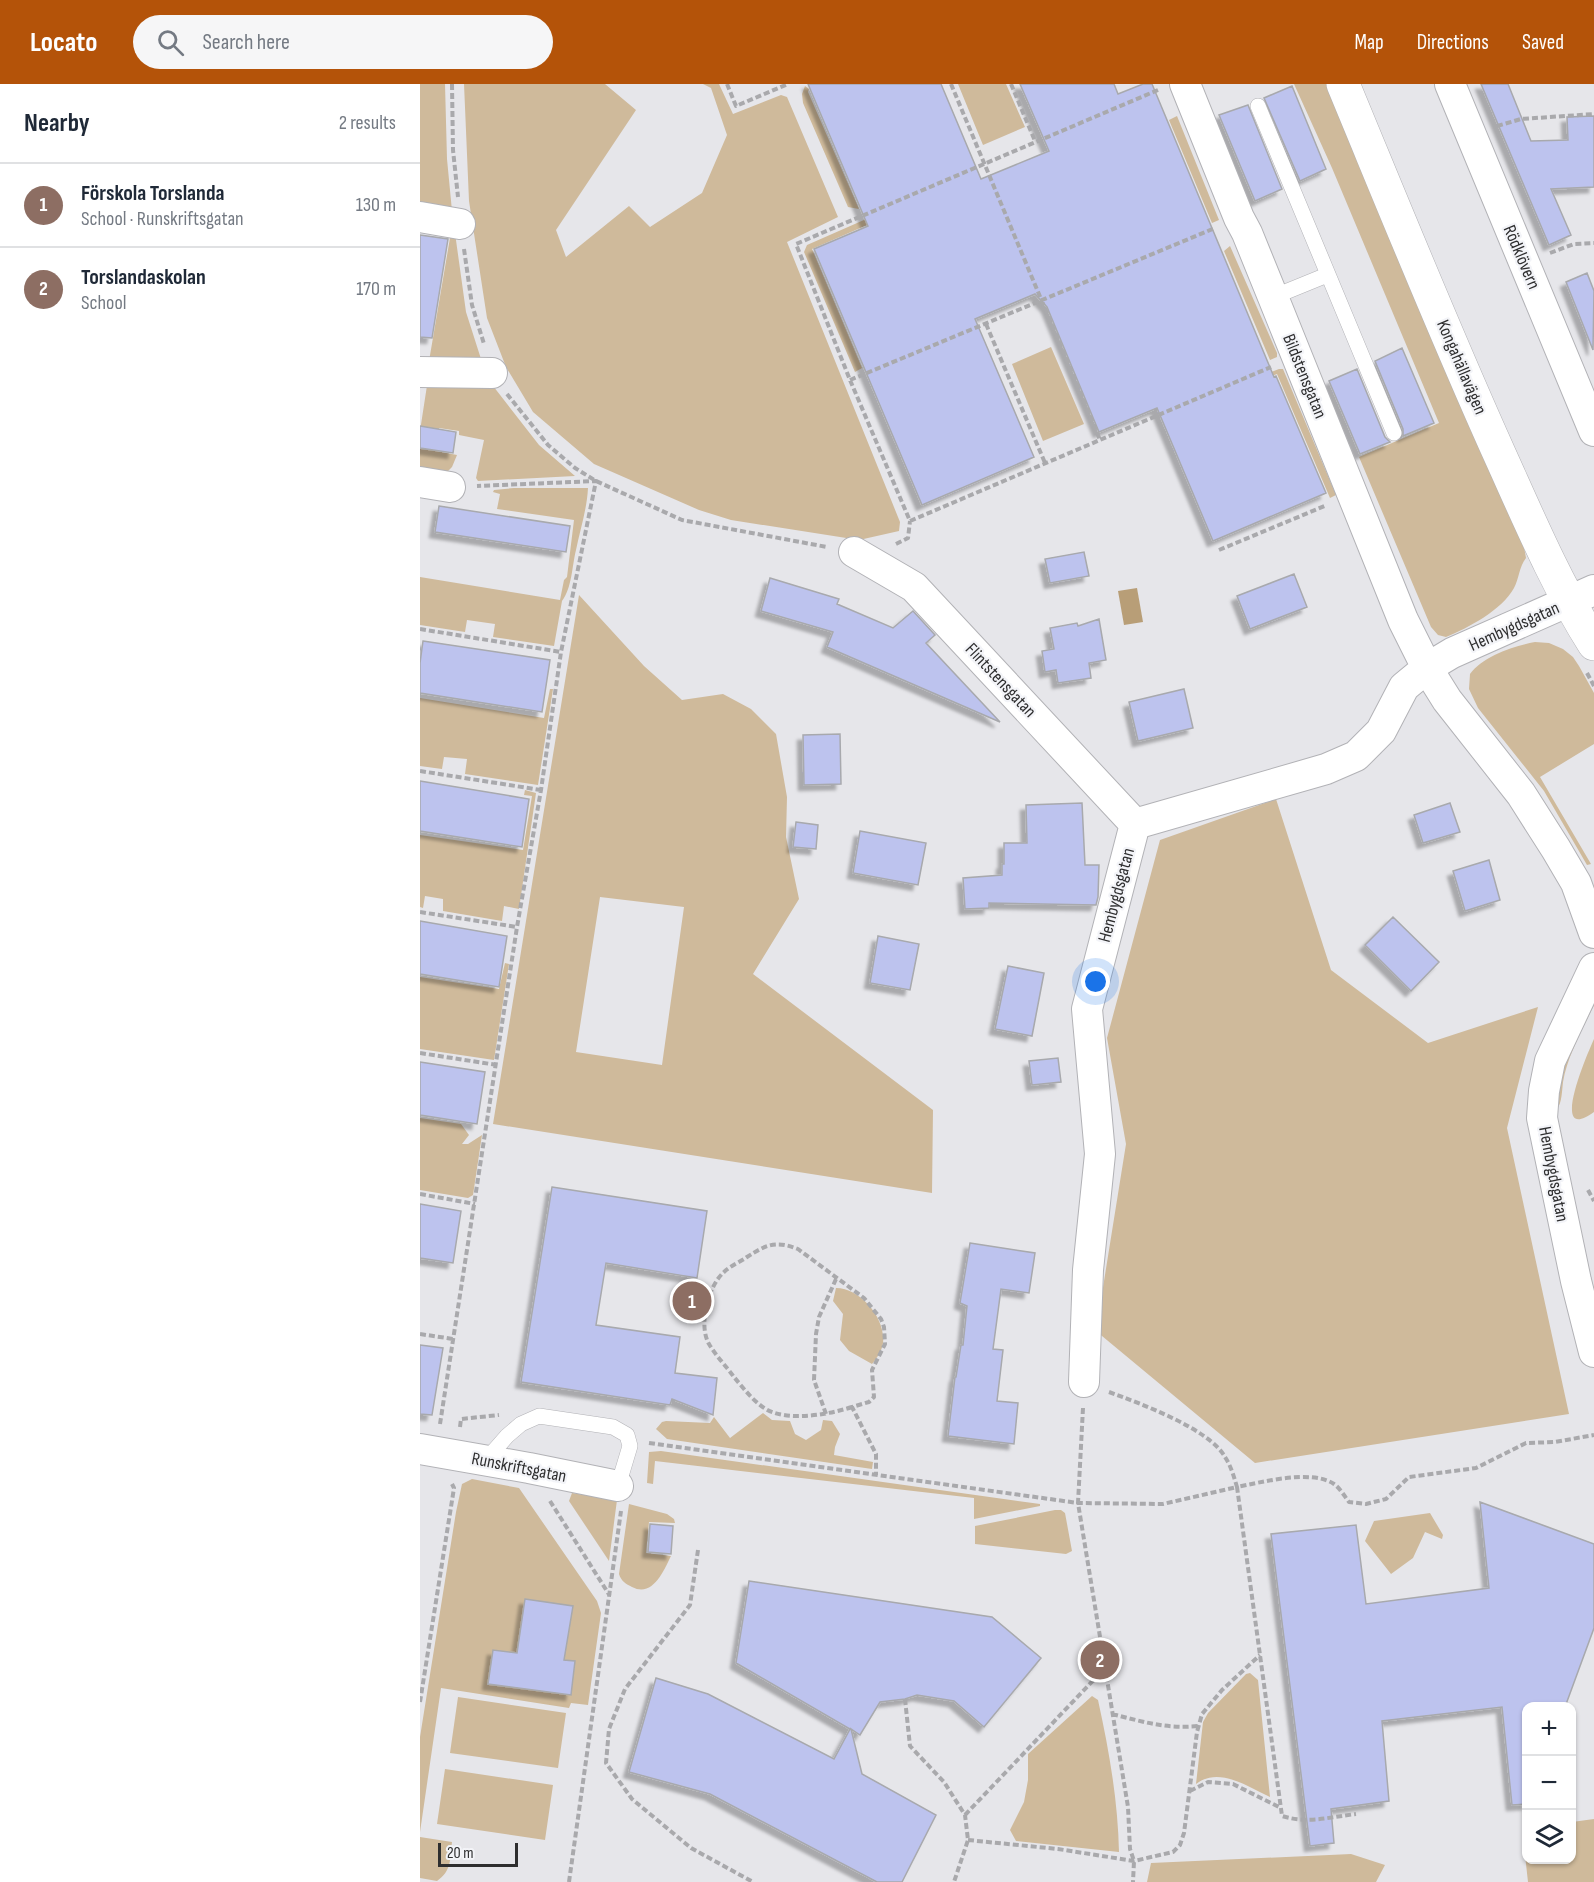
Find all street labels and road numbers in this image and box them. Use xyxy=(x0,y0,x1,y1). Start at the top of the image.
street label: Rödklövern xyxy=(1499,222,1544,292)
street label: Kongahällavägen xyxy=(1432,317,1491,418)
street label: Bildstensgatan xyxy=(1278,331,1331,421)
street label: Hembygdsgatan xyxy=(1466,597,1563,656)
street label: Flintstensgatan xyxy=(961,639,1040,722)
street label: Hembygdsgatan xyxy=(1094,846,1139,945)
street label: Hembygdsgatan xyxy=(1534,1125,1573,1224)
street label: Runskriftsgatan xyxy=(470,1448,568,1487)

